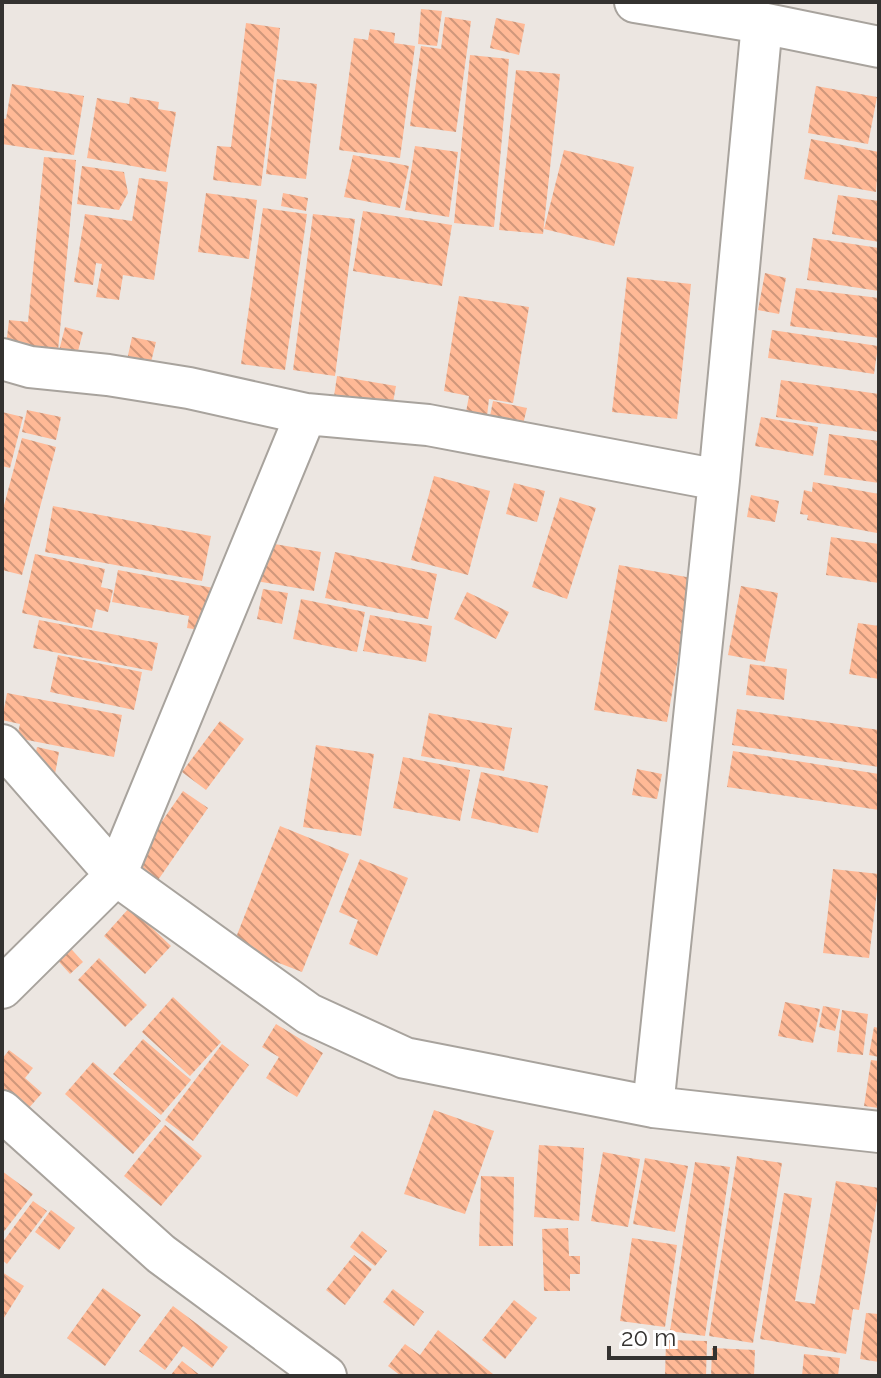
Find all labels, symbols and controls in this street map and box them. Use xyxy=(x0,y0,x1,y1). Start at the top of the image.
scale bar xyxy=(609,1310,715,1360)
text: 20 m xyxy=(621,1323,676,1352)

